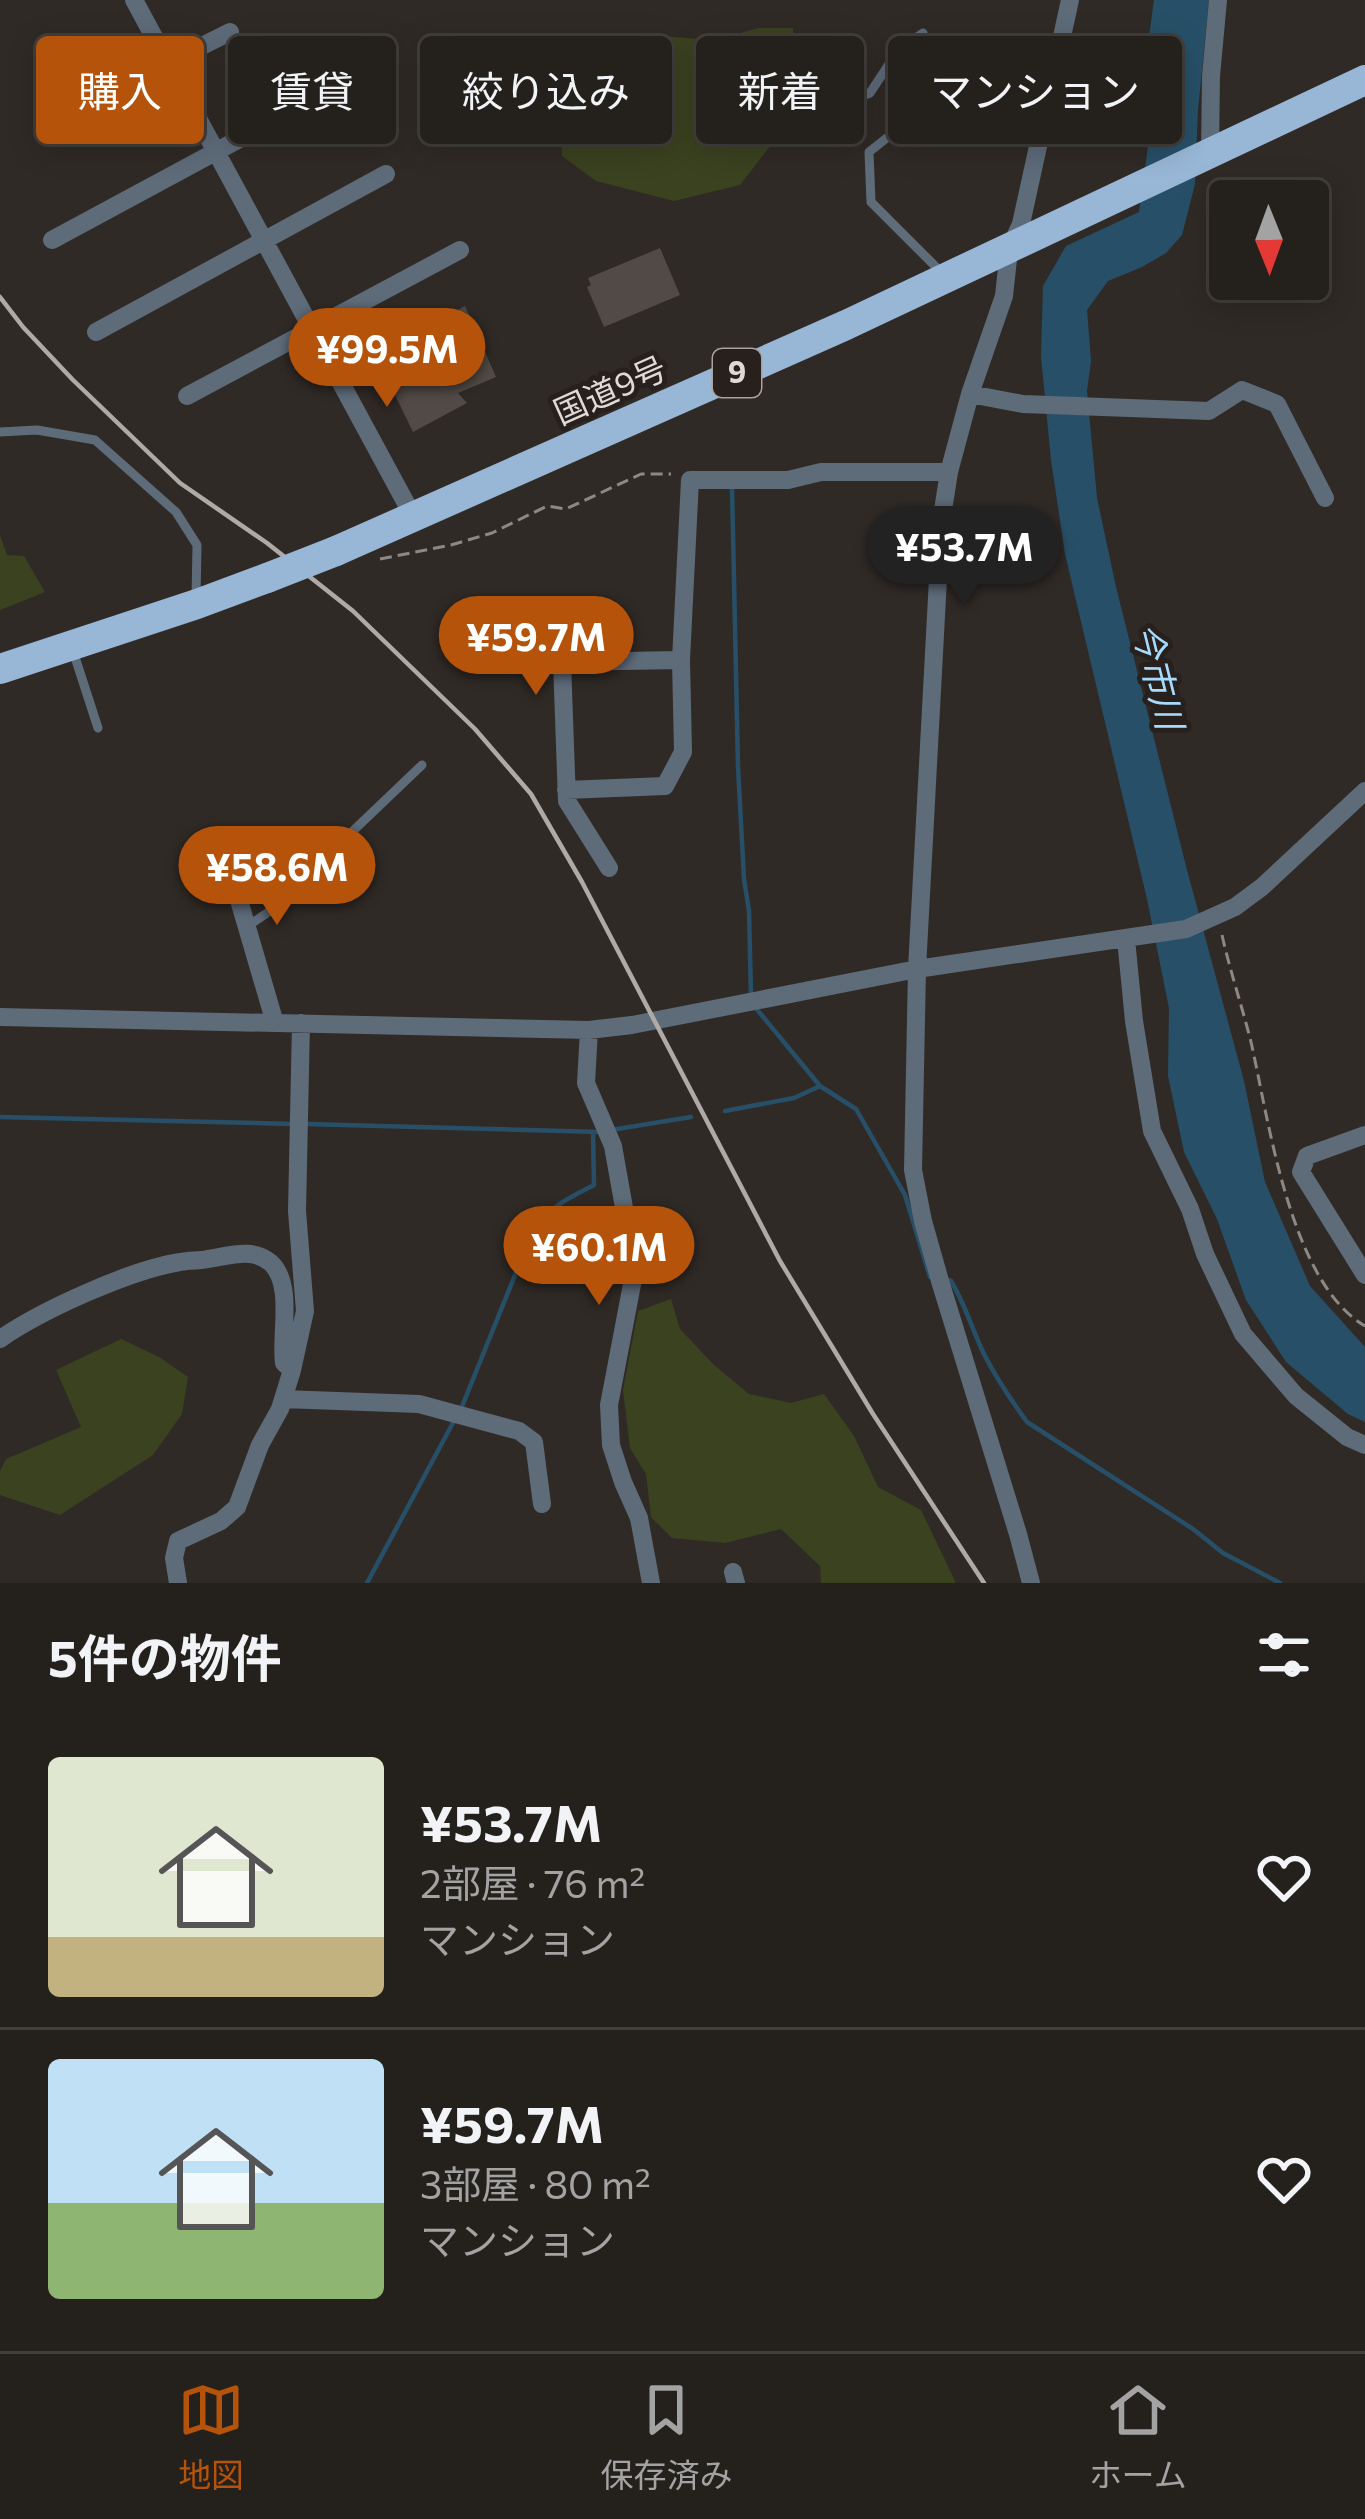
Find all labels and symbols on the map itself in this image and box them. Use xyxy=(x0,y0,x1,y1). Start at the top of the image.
north arrow xyxy=(1209,180,1329,300)
pin: ¥99.5M xyxy=(289,308,485,410)
street label: 国道9号 xyxy=(547,346,672,432)
road number: 9 xyxy=(713,349,761,397)
pin: ¥53.7M xyxy=(866,506,1062,608)
pin: ¥59.7M xyxy=(438,596,634,698)
water label: 今市川 xyxy=(1126,618,1195,737)
pin: ¥58.6M xyxy=(179,826,375,928)
pin: ¥60.1M xyxy=(501,1206,697,1308)

